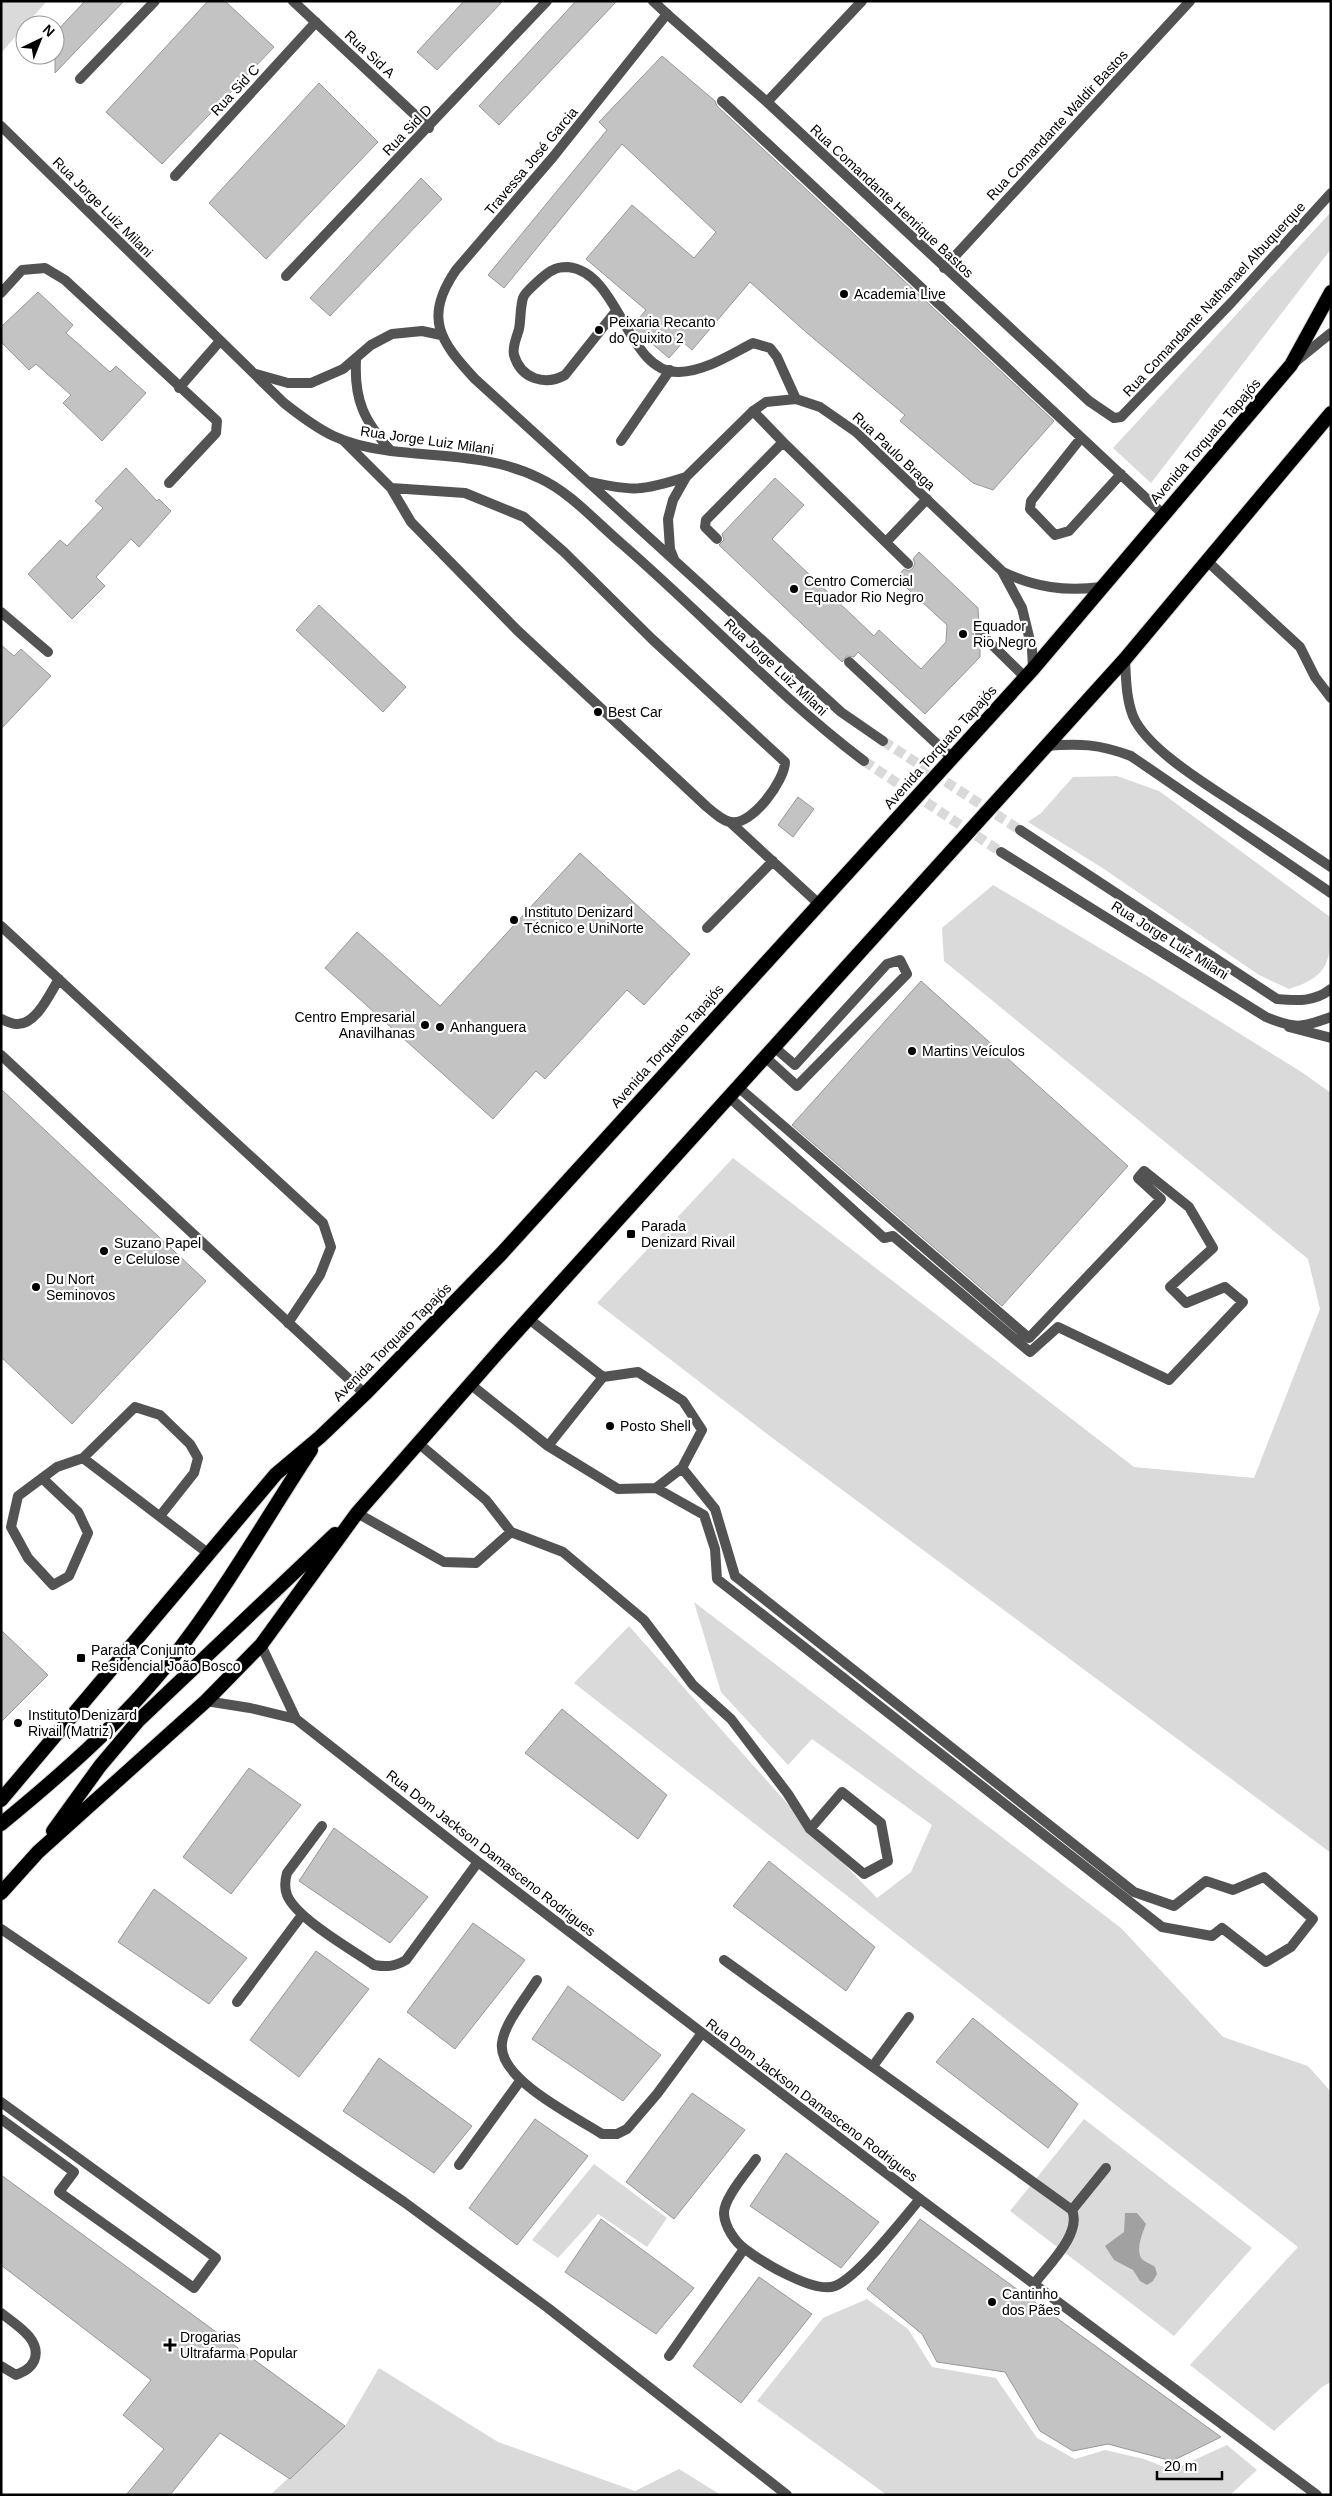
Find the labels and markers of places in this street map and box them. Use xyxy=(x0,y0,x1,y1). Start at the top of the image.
place label: Academia Live xyxy=(854,286,946,302)
marker: Academia Live xyxy=(838,288,850,300)
place label: Peixaria Recanto do Quixito 2 xyxy=(609,314,716,346)
marker: Peixaria Recanto do Quixito 2 xyxy=(593,324,605,336)
place label: Centro Comercial Equador Rio Negro xyxy=(804,573,924,605)
marker: Centro Comercial Equador Rio Negro xyxy=(788,583,800,595)
place label: Equador Rio Negro xyxy=(973,618,1036,650)
marker: Equador Rio Negro xyxy=(957,628,969,640)
place label: Best Car xyxy=(608,704,663,720)
marker: Best Car xyxy=(592,706,604,718)
place label: Instituto Denizard Técnico e UniNorte xyxy=(524,904,644,936)
marker: Instituto Denizard Técnico e UniNorte xyxy=(508,914,520,926)
place label: Centro Empresarial Anavilhanas xyxy=(294,1009,415,1041)
marker: Centro Empresarial Anavilhanas xyxy=(419,1019,431,1031)
place label: Anhanguera xyxy=(450,1019,527,1035)
marker: Anhanguera xyxy=(434,1021,446,1033)
place label: Martins Veículos xyxy=(922,1043,1025,1059)
marker: Martins Veículos xyxy=(906,1045,918,1057)
place label: Parada Denizard Rivail xyxy=(641,1218,735,1250)
marker: Parada Denizard Rivail xyxy=(625,1228,637,1240)
place label: Suzano Papel e Celulose xyxy=(114,1235,201,1267)
marker: Suzano Papel e Celulose xyxy=(98,1245,110,1257)
place label: Du Nort Seminovos xyxy=(46,1271,115,1303)
marker: Du Nort Seminovos xyxy=(30,1281,42,1293)
place label: Posto Shell xyxy=(620,1418,691,1434)
marker: Posto Shell xyxy=(604,1420,616,1432)
place label: Parada Conjunto Residencial João Bosco xyxy=(91,1642,241,1674)
marker: Parada Conjunto Residencial João Bosco xyxy=(75,1652,87,1664)
place label: Instituto Denizard Rivail (Matriz) xyxy=(28,1707,137,1739)
marker: Instituto Denizard Rivail (Matriz) xyxy=(12,1717,24,1729)
place label: Cantinho dos Pães xyxy=(1002,2286,1060,2318)
marker: Cantinho dos Pães xyxy=(986,2296,998,2308)
place label: Drogarias Ultrafarma Popular xyxy=(180,2329,298,2361)
marker: Drogarias Ultrafarma Popular xyxy=(164,2339,176,2351)

